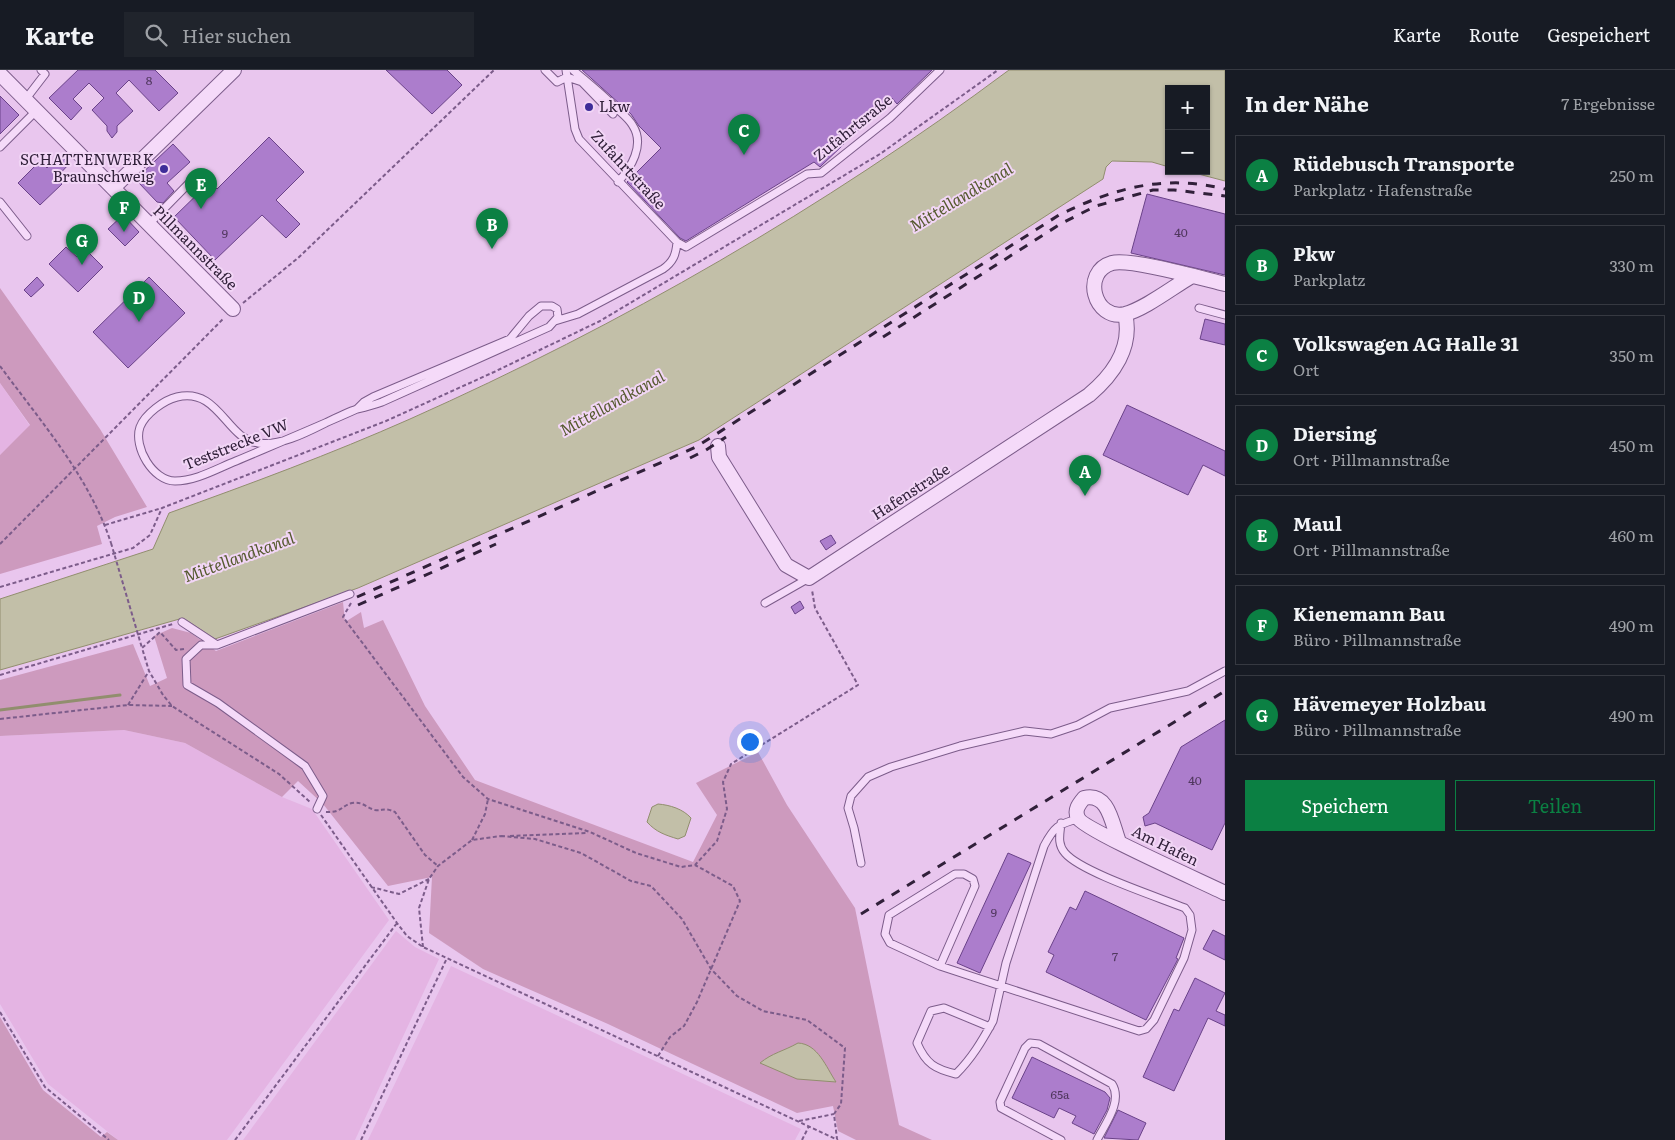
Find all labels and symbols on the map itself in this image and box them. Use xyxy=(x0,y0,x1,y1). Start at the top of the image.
house number: 8 xyxy=(146,71,153,89)
street label: Zufahrtsraße xyxy=(808,88,897,166)
place label: Lkw xyxy=(599,94,630,117)
marker: Lkw xyxy=(583,101,595,113)
pin: C xyxy=(728,114,760,155)
street label: Zufahrtstraße xyxy=(586,124,672,214)
place label: SCHATTENWERK Braunschweig xyxy=(20,147,155,187)
water label: Mittellandkanal xyxy=(904,156,1017,236)
marker: SCHATTENWERK Braunschweig xyxy=(158,163,170,175)
pin: E xyxy=(185,168,217,209)
pin: F xyxy=(108,191,140,232)
street label: Pillmannstraße xyxy=(148,199,244,295)
pin: B xyxy=(476,208,508,249)
house number: 40 xyxy=(1174,223,1188,241)
pin: G xyxy=(66,224,98,265)
house number: 9 xyxy=(222,224,228,242)
pin: D xyxy=(123,281,155,322)
water label: Mittellandkanal xyxy=(555,363,669,441)
street label: Teststrecke VW xyxy=(179,412,292,475)
pin: A xyxy=(1069,455,1101,496)
street label: Hafenstraße xyxy=(866,457,954,525)
water label: Mittellandkanal xyxy=(180,525,298,587)
your location xyxy=(737,729,763,755)
house number: 40 xyxy=(1188,771,1202,789)
street label: Am Hafen xyxy=(1128,818,1203,871)
house number: 9 xyxy=(991,903,997,921)
house number: 7 xyxy=(1112,947,1118,965)
house number: 65a xyxy=(1050,1085,1070,1103)

